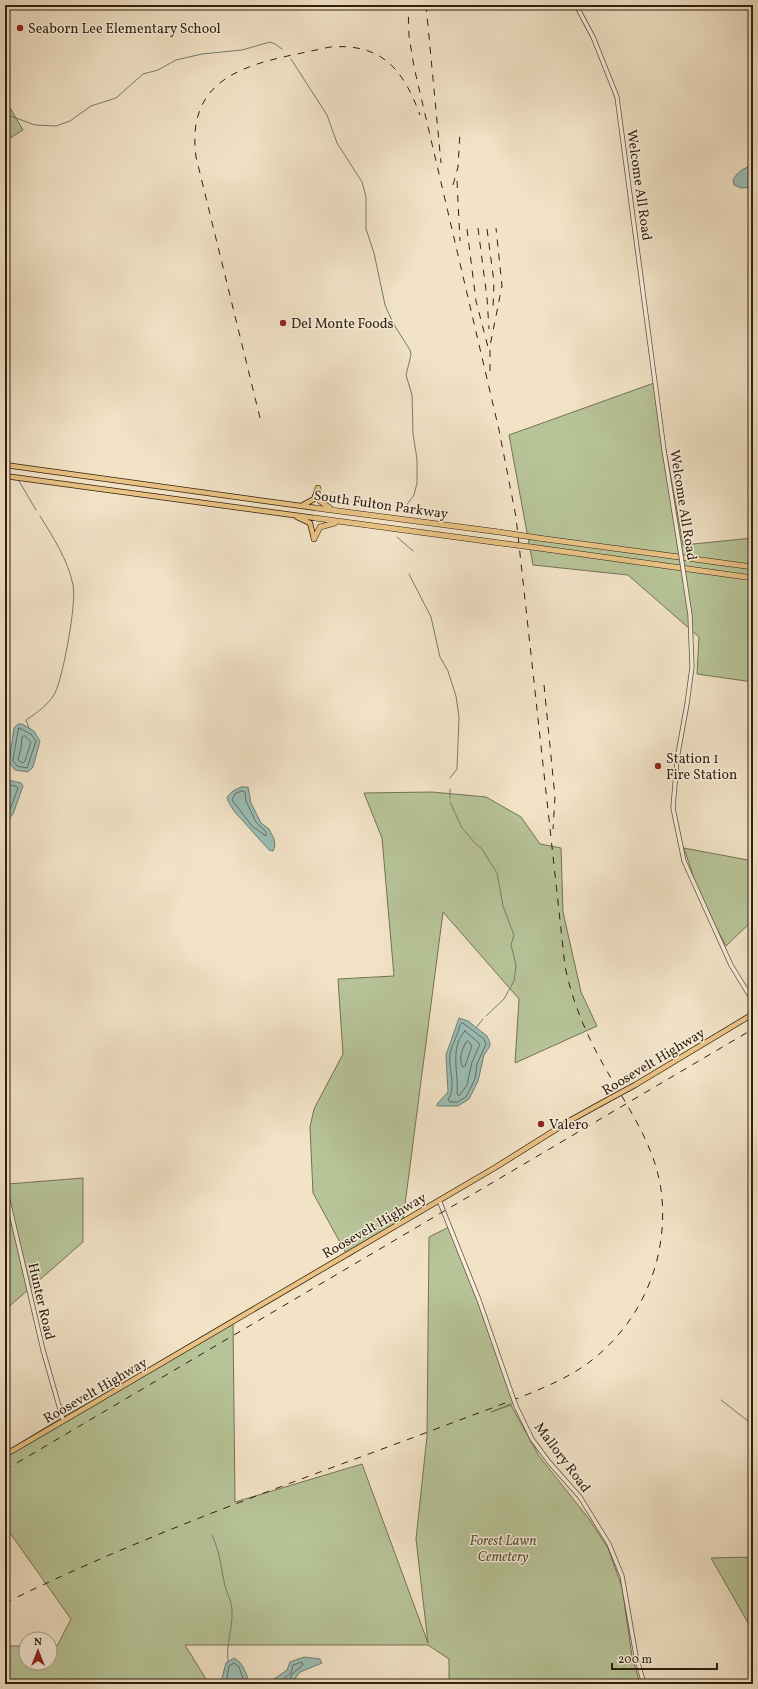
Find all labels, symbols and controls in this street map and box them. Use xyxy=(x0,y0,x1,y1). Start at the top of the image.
place label: Seaborn Lee Elementary School xyxy=(28,20,221,39)
marker: Seaborn Lee Elementary School xyxy=(15,23,25,33)
street label: Welcome All Road xyxy=(621,128,656,242)
place label: Del Monte Foods xyxy=(291,315,394,334)
marker: Del Monte Foods xyxy=(278,318,288,328)
street label: Welcome All Road xyxy=(664,448,701,562)
street label: South Fulton Parkway xyxy=(312,487,450,524)
place label: Station 1 Fire Station xyxy=(666,750,737,785)
marker: Station 1 Fire Station xyxy=(653,761,663,771)
street label: Roosevelt Highway xyxy=(599,1024,709,1101)
place label: Valero xyxy=(549,1116,588,1135)
marker: Valero xyxy=(536,1119,546,1129)
street label: Roosevelt Highway xyxy=(319,1189,431,1264)
street label: Hunter Road xyxy=(22,1261,59,1342)
street label: Roosevelt Highway xyxy=(40,1354,152,1429)
street label: Mallory Road xyxy=(529,1419,595,1497)
park label: Forest Lawn Cemetery xyxy=(470,1532,536,1567)
north arrow xyxy=(18,1631,58,1671)
text: N xyxy=(34,1635,42,1650)
scale bar xyxy=(612,1645,717,1671)
text: 200 m xyxy=(618,1652,652,1668)

